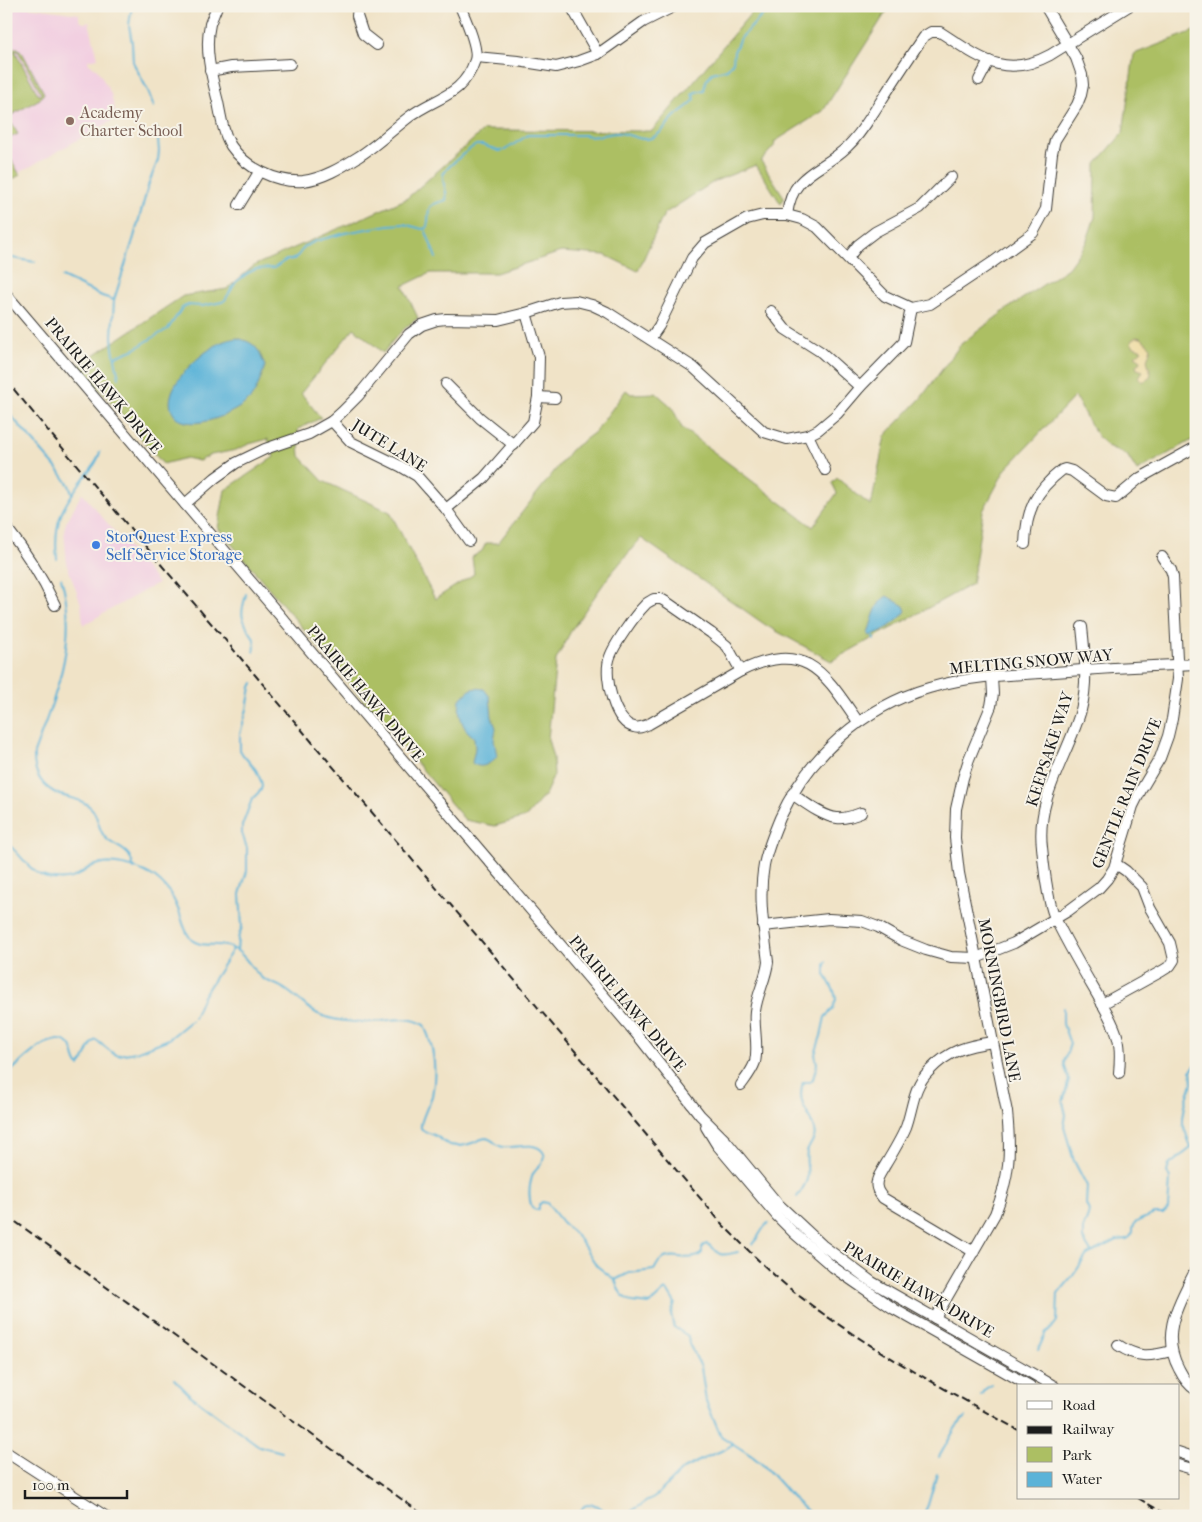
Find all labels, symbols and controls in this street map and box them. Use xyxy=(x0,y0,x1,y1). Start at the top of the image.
place label: Academy Charter School xyxy=(79,103,183,140)
marker: Academy Charter School xyxy=(64,115,76,127)
street label: PRAIRIE HAWK DRIVE xyxy=(41,313,166,457)
street label: JUTE LANE xyxy=(347,414,431,476)
place label: StorQuest Express Self Service Storage xyxy=(106,527,242,564)
marker: StorQuest Express Self Service Storage xyxy=(90,539,102,551)
street label: PRAIRIE HAWK DRIVE xyxy=(303,621,428,765)
street label: MELTING SNOW WAY xyxy=(948,645,1115,678)
street label: KEEPSAKE WAY xyxy=(1022,688,1077,809)
street label: GENTLE RAIN DRIVE xyxy=(1088,715,1165,871)
street label: MORNINGBIRD LANE xyxy=(974,917,1025,1084)
street label: PRAIRIE HAWK DRIVE xyxy=(565,931,690,1075)
street label: PRAIRIE HAWK DRIVE xyxy=(840,1237,997,1342)
legend xyxy=(1017,1384,1180,1500)
text: Road xyxy=(1062,1396,1096,1414)
text: Railway xyxy=(1062,1420,1115,1438)
text: Park xyxy=(1062,1446,1092,1464)
scale bar xyxy=(25,1467,128,1499)
text: Water xyxy=(1061,1470,1102,1488)
text: 100 m xyxy=(32,1476,70,1494)

